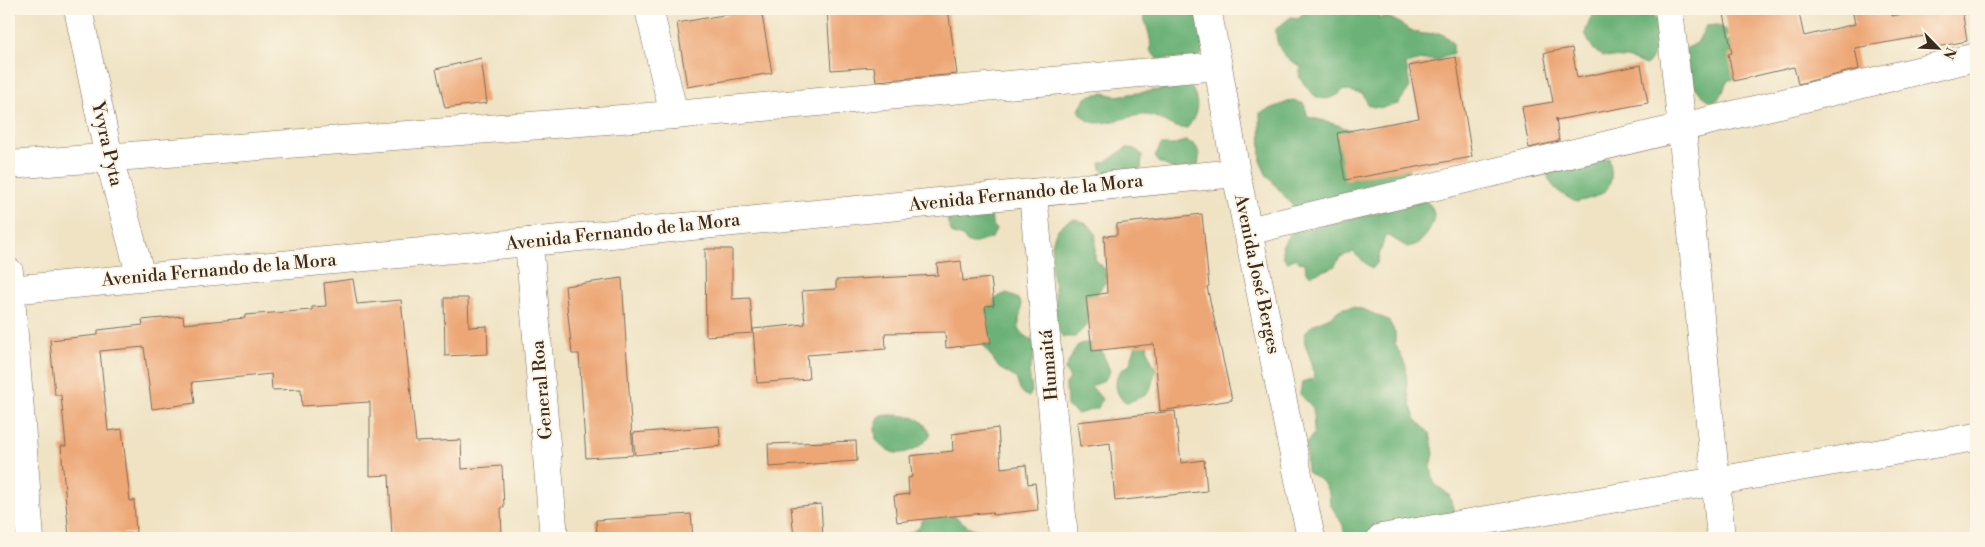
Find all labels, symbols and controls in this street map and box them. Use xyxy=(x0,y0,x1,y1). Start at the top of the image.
north arrow xyxy=(1912,22,1962,72)
text: N xyxy=(1938,44,1959,62)
street label: Yvyra Pyta xyxy=(86,98,128,189)
street label: Avenida Fernando de la Mora xyxy=(907,169,1145,217)
street label: Avenida José Berges xyxy=(1229,191,1285,356)
street label: Avenida Fernando de la Mora xyxy=(504,208,742,256)
street label: Avenida Fernando de la Mora xyxy=(100,248,338,292)
street label: Humaitá xyxy=(1034,328,1064,401)
street label: General Roa xyxy=(526,339,558,441)

